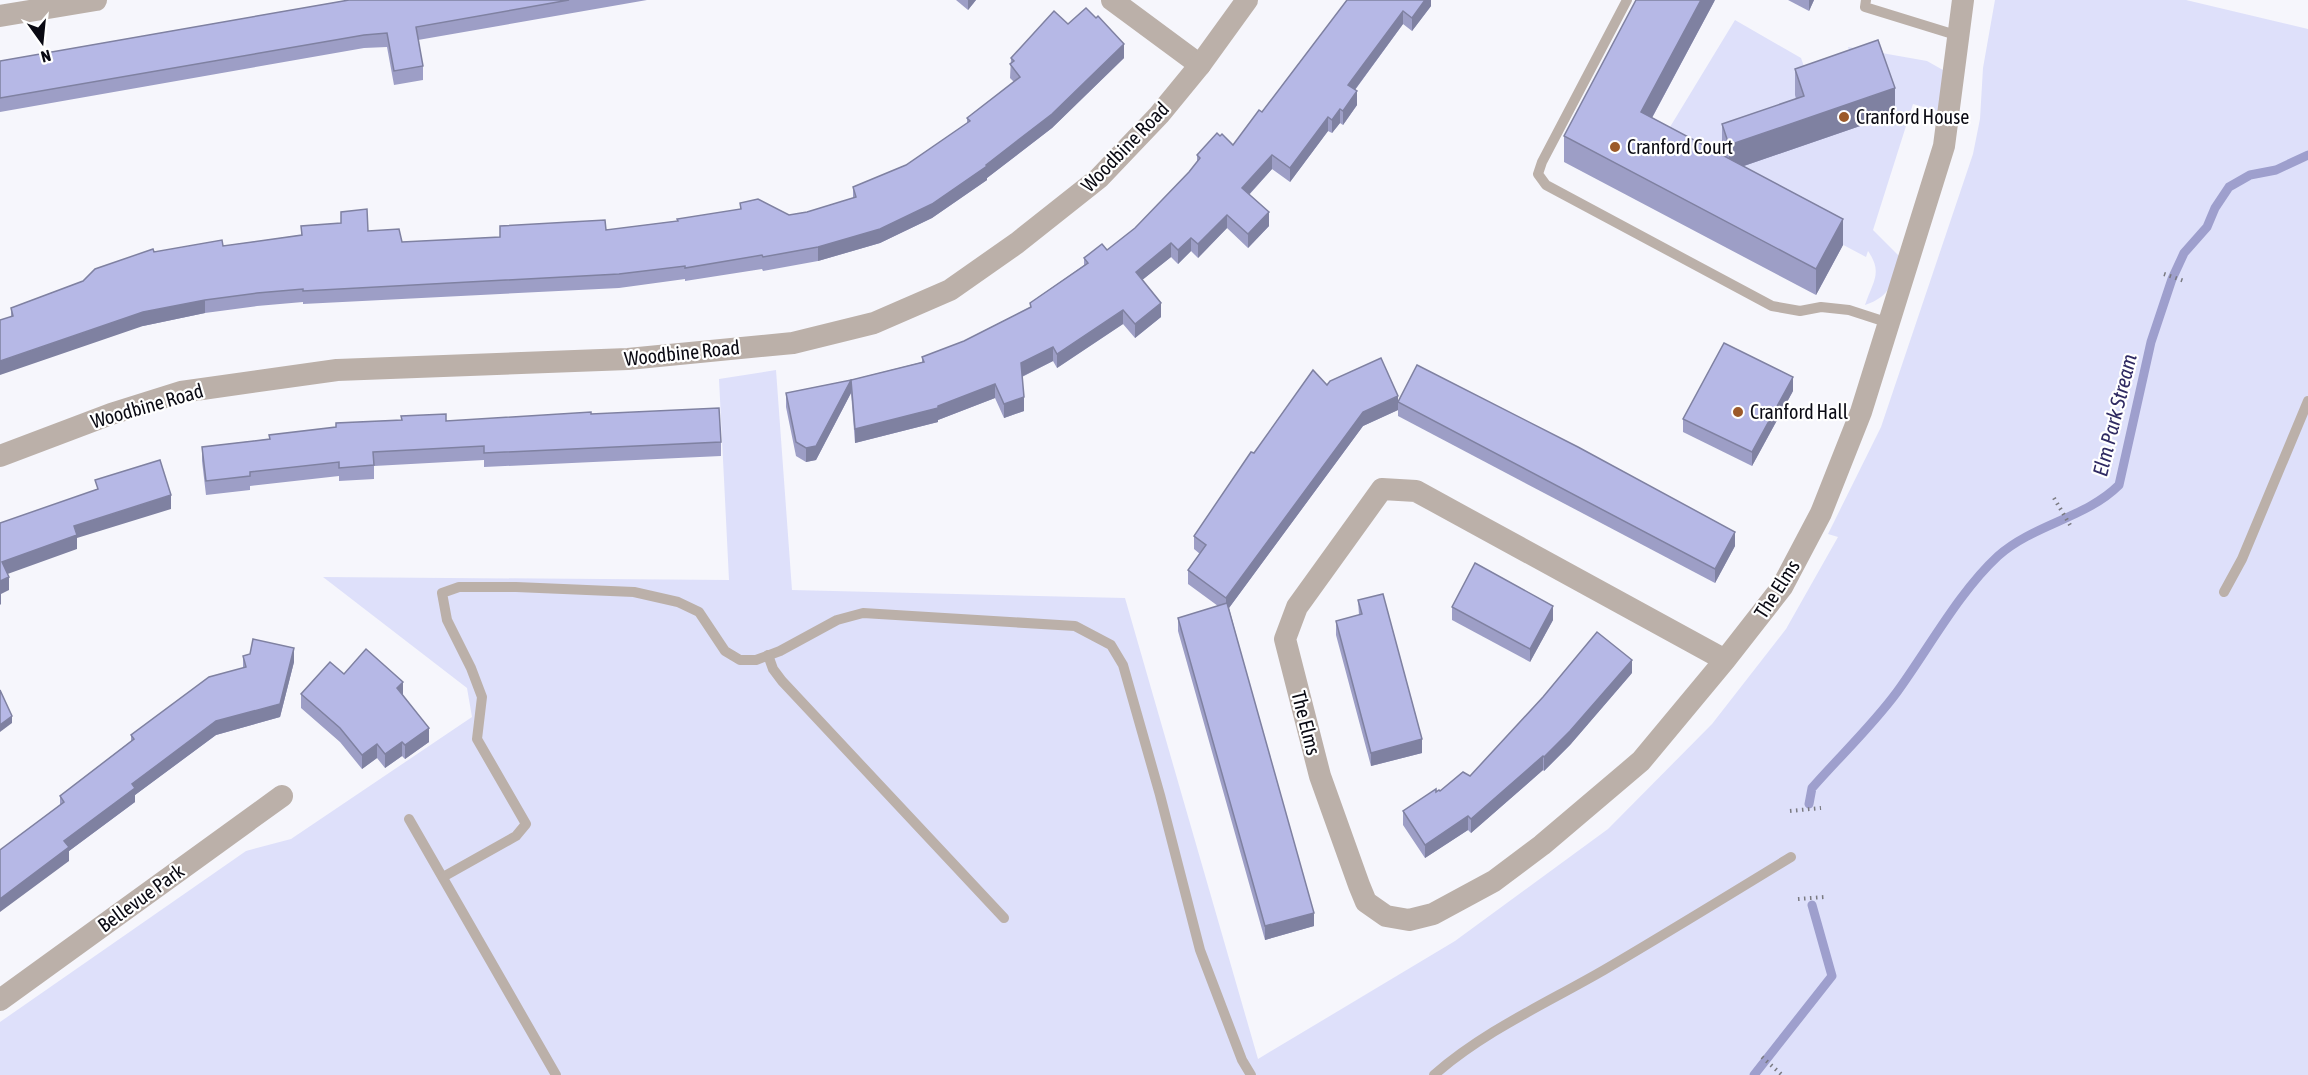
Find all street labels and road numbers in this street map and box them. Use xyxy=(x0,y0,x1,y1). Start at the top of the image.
street label: Woodbine Road xyxy=(1076,97,1173,196)
street label: Woodbine Road xyxy=(623,335,741,370)
street label: Woodbine Road xyxy=(88,378,206,433)
street label: The Elms xyxy=(1749,555,1804,622)
street label: The Elms xyxy=(1287,688,1326,757)
street label: Bellevue Park xyxy=(93,859,188,937)

